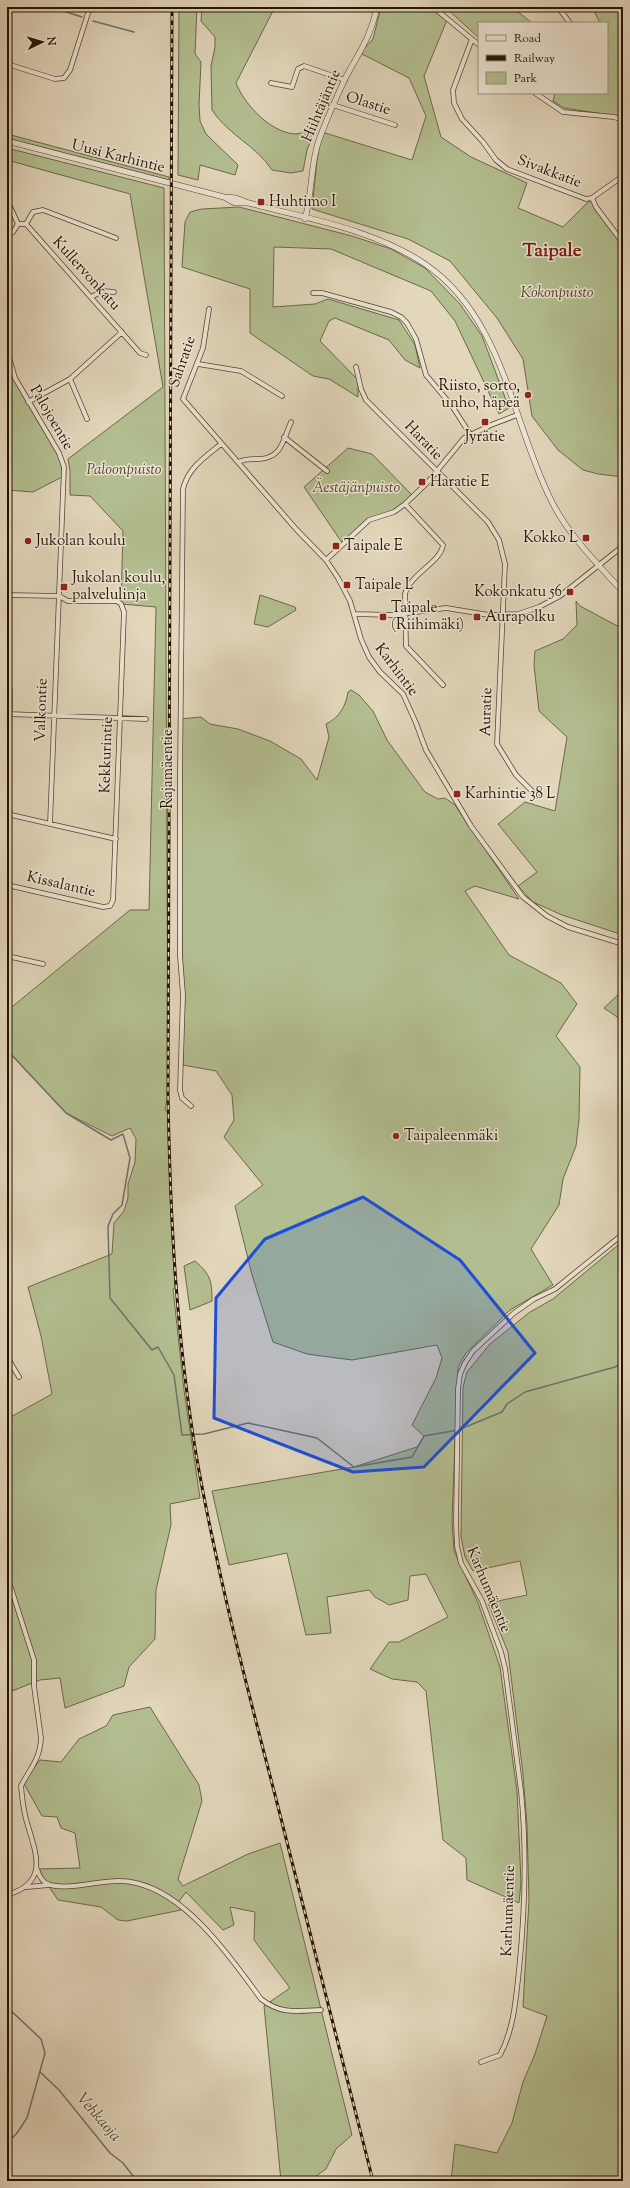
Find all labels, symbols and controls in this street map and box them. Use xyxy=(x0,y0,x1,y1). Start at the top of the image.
north arrow xyxy=(22,22,62,62)
legend xyxy=(478,22,608,94)
text: Road xyxy=(514,30,541,48)
text: N xyxy=(43,35,59,47)
text: Railway xyxy=(514,50,555,68)
street label: Hiihtäjäntie xyxy=(297,66,347,146)
text: Park xyxy=(514,70,537,88)
street label: Olastie xyxy=(343,87,393,121)
street label: Uusi Karhintie xyxy=(69,135,167,179)
street label: Sivakkatie xyxy=(514,150,584,194)
place label: Huhtimo I xyxy=(269,192,336,213)
marker: Huhtimo I xyxy=(256,197,266,207)
street label: Kullervonkatu xyxy=(47,232,125,316)
district label: Taipale xyxy=(522,238,582,265)
park label: Kokonpuisto xyxy=(520,283,594,304)
street label: Sahratie xyxy=(164,333,202,391)
place label: Riisto, sorto, unho, häpeä xyxy=(439,376,520,414)
street label: Palojoentie xyxy=(24,382,78,454)
marker: Riisto, sorto, unho, häpeä xyxy=(523,390,533,400)
street label: Haratie xyxy=(399,417,447,465)
marker: Jyrätie xyxy=(480,417,490,427)
place label: Jyrätie xyxy=(464,427,505,448)
park label: Paloonpuisto xyxy=(87,460,162,481)
place label: Haratie E xyxy=(430,472,490,493)
park label: Äestäjänpuisto xyxy=(312,477,400,499)
marker: Haratie E xyxy=(417,477,427,487)
place label: Kokko L xyxy=(523,528,578,549)
place label: Jukolan koulu xyxy=(35,531,126,552)
marker: Kokko L xyxy=(581,533,591,543)
marker: Jukolan koulu xyxy=(23,536,33,546)
place label: Taipale E xyxy=(344,536,403,557)
marker: Taipale E xyxy=(331,541,341,551)
place label: Jukolan koulu, palvelulinja xyxy=(71,568,165,606)
place label: Taipale L xyxy=(355,575,414,596)
marker: Taipale L xyxy=(342,580,352,590)
marker: Jukolan koulu, palvelulinja xyxy=(59,582,69,592)
place label: Kokonkatu 56 xyxy=(474,582,562,603)
marker: Kokonkatu 56 xyxy=(565,587,575,597)
place label: Taipale (Riihimäki) xyxy=(391,598,464,636)
place label: Aurapolku xyxy=(485,607,555,628)
marker: Taipale (Riihimäki) xyxy=(378,612,388,622)
marker: Aurapolku xyxy=(472,612,482,622)
street label: Karhintie xyxy=(369,639,423,701)
street label: Valkontie xyxy=(30,678,54,742)
street label: Auratie xyxy=(476,687,498,737)
street label: Kekkurintie xyxy=(95,716,119,794)
street label: Rajamäentie xyxy=(158,729,179,809)
place label: Karhintie 38 L xyxy=(465,784,555,805)
marker: Karhintie 38 L xyxy=(452,789,462,799)
street label: Kissalantie xyxy=(25,867,97,903)
place label: Taipaleenmäki xyxy=(404,1126,498,1147)
marker: Taipaleenmäki xyxy=(391,1131,401,1141)
street label: Karhumäentie xyxy=(460,1544,516,1636)
street label: Karhumäentie xyxy=(497,1865,521,1957)
water label: Vehkaoja xyxy=(70,2088,126,2148)

